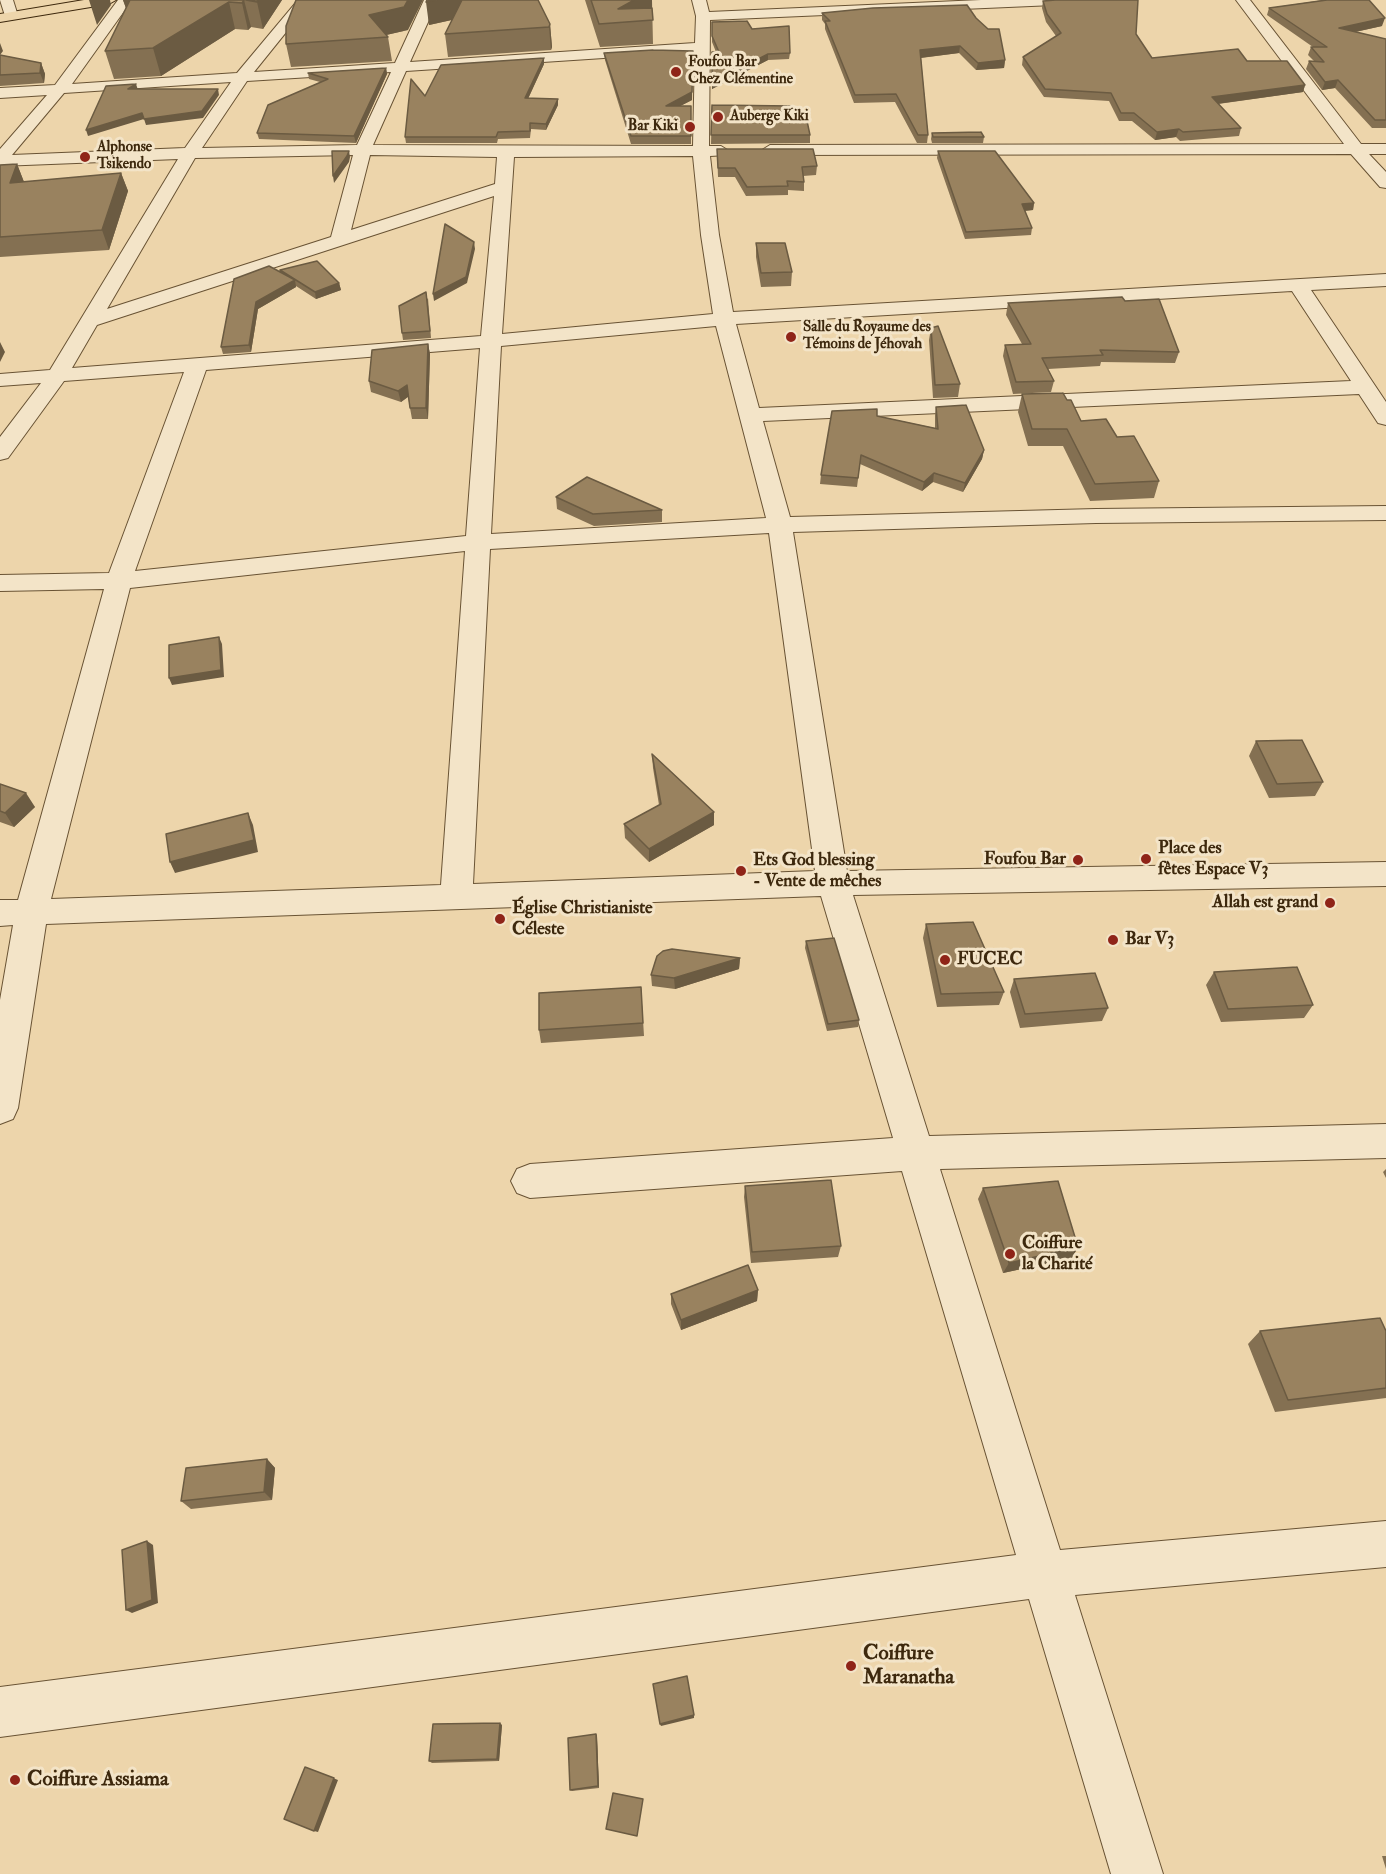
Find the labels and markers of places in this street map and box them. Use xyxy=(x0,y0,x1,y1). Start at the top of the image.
place label: Foufou Bar Chez Clémentine xyxy=(688,54,793,89)
marker: Foufou Bar Chez Clémentine xyxy=(669,65,683,79)
place label: Auberge Kiki xyxy=(730,108,809,126)
marker: Auberge Kiki xyxy=(711,110,725,124)
place label: Bar Kiki xyxy=(628,118,678,136)
marker: Bar Kiki xyxy=(683,120,697,134)
place label: Alphonse Tsikendo xyxy=(97,139,152,174)
marker: Alphonse Tsikendo xyxy=(78,150,92,164)
place label: Salle du Royaume des Témoins de Jéhovah xyxy=(803,319,931,354)
marker: Salle du Royaume des Témoins de Jéhovah xyxy=(784,330,798,344)
place label: Place des fêtes Espace V3 xyxy=(1158,838,1268,880)
place label: Foufou Bar xyxy=(984,849,1066,871)
place label: Ets God blessing - Vente de mêches xyxy=(753,850,881,892)
marker: Place des fêtes Espace V3 xyxy=(1139,852,1153,866)
marker: Foufou Bar xyxy=(1071,853,1085,867)
marker: Ets God blessing - Vente de mêches xyxy=(734,864,748,878)
place label: Allah est grand xyxy=(1212,892,1318,914)
marker: Allah est grand xyxy=(1323,896,1337,910)
place label: Église Christianiste Céleste xyxy=(512,898,653,940)
marker: Église Christianiste Céleste xyxy=(493,912,507,926)
place label: Bar V3 xyxy=(1125,929,1174,951)
marker: Bar V3 xyxy=(1106,933,1120,947)
place label: FUCEC xyxy=(957,949,1023,971)
marker: FUCEC xyxy=(938,953,952,967)
place label: Coiffure la Charité xyxy=(1022,1233,1093,1276)
marker: Coiffure la Charité xyxy=(1003,1247,1017,1261)
place label: Coiffure Maranatha xyxy=(863,1641,954,1691)
marker: Coiffure Maranatha xyxy=(844,1659,858,1673)
place label: Coiffure Assiama xyxy=(27,1767,169,1793)
marker: Coiffure Assiama xyxy=(8,1773,22,1787)

